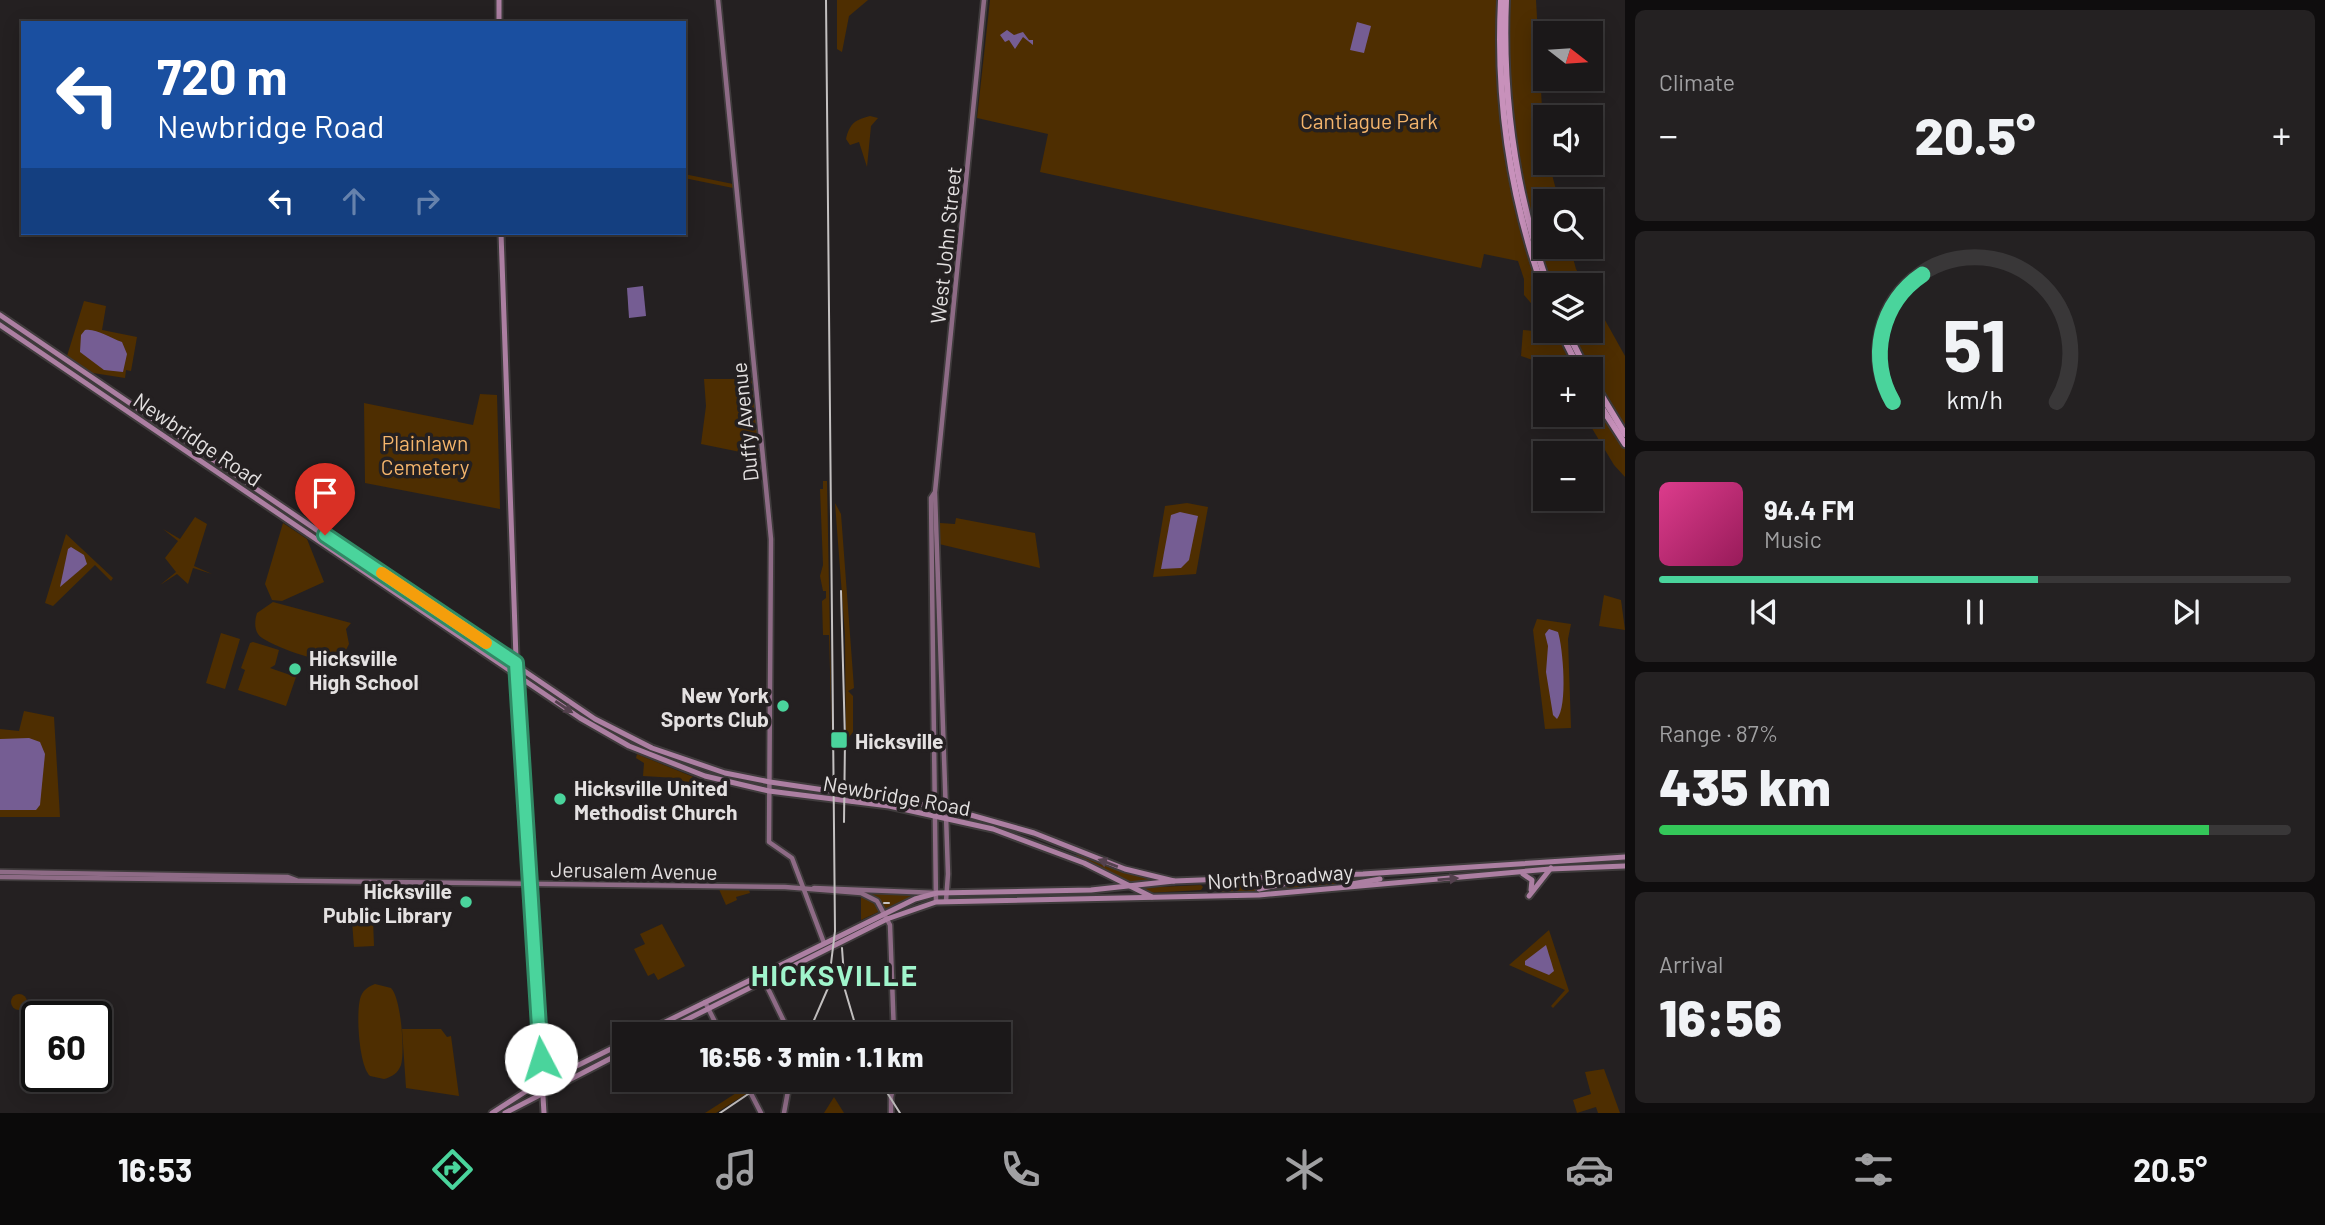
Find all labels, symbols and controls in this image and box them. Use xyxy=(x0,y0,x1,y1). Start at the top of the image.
north arrow xyxy=(1533,21,1603,91)
map controls xyxy=(1533,21,1603,511)
text: 720 m xyxy=(157,46,287,105)
icon: left xyxy=(42,49,133,140)
text: Climate xyxy=(1659,68,1735,96)
text: 20.5° xyxy=(1914,103,2036,165)
button: sound xyxy=(1533,105,1603,175)
text: Newbridge Road xyxy=(157,106,384,144)
park label: Cantiague Park xyxy=(1300,108,1438,133)
text: − xyxy=(1659,111,1678,157)
text: + xyxy=(2272,111,2291,157)
street label: West John Street xyxy=(924,165,966,325)
icon: left xyxy=(262,182,300,220)
icon: ahead xyxy=(335,182,373,220)
icon: right xyxy=(408,182,446,220)
button: search xyxy=(1533,189,1603,259)
button: layers xyxy=(1533,273,1603,343)
text: 51 xyxy=(1943,299,2007,387)
button: + xyxy=(1533,357,1603,427)
street label: Duffy Avenue xyxy=(725,361,763,483)
text: km/h xyxy=(1947,384,2003,414)
street label: Newbridge Road xyxy=(129,387,267,491)
park label: Plainlawn Cemetery xyxy=(381,430,470,479)
button: − xyxy=(1533,441,1603,511)
pin xyxy=(295,463,355,535)
icon: arrive xyxy=(306,474,344,512)
text: 94.4 FM xyxy=(1764,494,1855,525)
text: Music xyxy=(1764,525,1822,553)
icon: previous xyxy=(1745,593,1783,631)
icon: pause xyxy=(1956,593,1994,631)
icon: next xyxy=(2167,593,2205,631)
place label: Hicksville High School xyxy=(309,645,419,694)
marker: Hicksville High School xyxy=(287,661,303,677)
place label: New York Sports Club xyxy=(661,682,769,731)
marker: New York Sports Club xyxy=(775,698,791,714)
one-way arrow xyxy=(555,700,573,714)
text: Range · 87% xyxy=(1659,719,1778,747)
place label: Hicksville xyxy=(855,728,944,753)
marker: Hicksville xyxy=(829,730,849,750)
text: 435 km xyxy=(1659,754,1831,816)
street label: Newbridge Road xyxy=(821,770,973,820)
place label: Hicksville United Methodist Church xyxy=(574,775,738,824)
marker: Hicksville United Methodist Church xyxy=(552,791,568,807)
street label: Jerusalem Avenue xyxy=(550,856,718,884)
one-way arrow xyxy=(1098,857,1119,868)
street label: North Broadway xyxy=(1206,858,1354,894)
one-way arrow xyxy=(1438,873,1460,884)
place label: Hicksville Public Library xyxy=(323,878,452,927)
marker: Hicksville Public Library xyxy=(458,894,474,910)
text: Arrival xyxy=(1659,950,1723,978)
district label: HICKSVILLE xyxy=(751,958,919,992)
text: 16:56 xyxy=(1659,985,1782,1047)
speed limit sign: 60 xyxy=(21,1001,112,1092)
position arrow xyxy=(504,1022,578,1096)
text: 16:56 · 3 min · 1.1 km xyxy=(700,1041,923,1072)
icon: directions xyxy=(428,1145,477,1194)
icon: music xyxy=(712,1145,761,1194)
icon: phone xyxy=(996,1145,1045,1194)
icon: climate xyxy=(1280,1145,1329,1194)
icon: car xyxy=(1565,1145,1614,1194)
icon: filters xyxy=(1849,1145,1898,1194)
text: 16:53 xyxy=(118,1150,192,1188)
text: 20.5° xyxy=(2133,1150,2207,1188)

